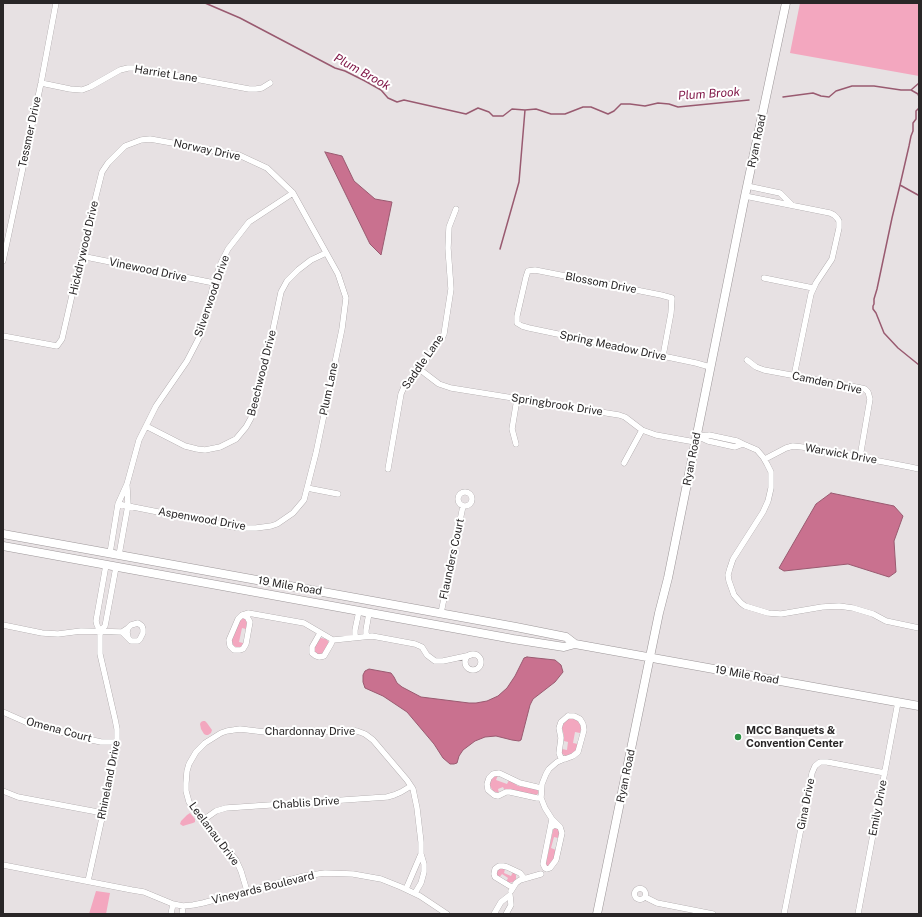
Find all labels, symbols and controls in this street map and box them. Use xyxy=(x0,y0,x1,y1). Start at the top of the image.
water label: Plum Brook xyxy=(331,51,393,93)
street label: Harriet Lane xyxy=(134,63,198,85)
water label: Plum Brook xyxy=(678,85,740,103)
street label: Tessmer Drive xyxy=(16,95,44,169)
street label: Ryan Road xyxy=(745,113,769,169)
street label: Norway Drive xyxy=(172,136,242,164)
street label: Hickdrywood Drive xyxy=(67,199,101,297)
street label: Silverwood Drive xyxy=(192,253,232,339)
street label: Vinewood Drive xyxy=(108,255,188,285)
street label: Blossom Drive xyxy=(564,270,638,296)
street label: Spring Meadow Drive xyxy=(558,328,668,364)
street label: Beechwood Drive xyxy=(245,329,279,417)
street label: Saddle Lane xyxy=(399,332,447,392)
street label: Plum Lane xyxy=(317,361,341,417)
street label: Camden Drive xyxy=(791,369,863,397)
street label: Springbrook Drive xyxy=(510,391,604,419)
street label: Ryan Road xyxy=(680,431,704,487)
street label: Warwick Drive xyxy=(804,441,878,467)
street label: Aspenwood Drive xyxy=(157,505,247,533)
street label: Flaunders Court xyxy=(437,517,467,601)
street label: 19 Mile Road xyxy=(257,574,323,598)
street label: 19 Mile Road xyxy=(714,663,780,687)
street label: Omena Court xyxy=(25,715,93,745)
place label: MCC Banquets & Convention Center xyxy=(746,724,843,750)
street label: Chardonnay Drive xyxy=(265,725,355,739)
marker: MCC Banquets & Convention Center xyxy=(733,732,743,742)
street label: Rhineland Drive xyxy=(95,739,123,821)
street label: Ryan Road xyxy=(614,748,638,804)
street label: Gina Drive xyxy=(795,777,817,831)
street label: Emily Drive xyxy=(866,779,890,837)
street label: Chablis Drive xyxy=(272,794,340,812)
street label: Leelanau Drive xyxy=(186,800,242,868)
street label: Vineyards Boulevard xyxy=(210,869,316,907)

